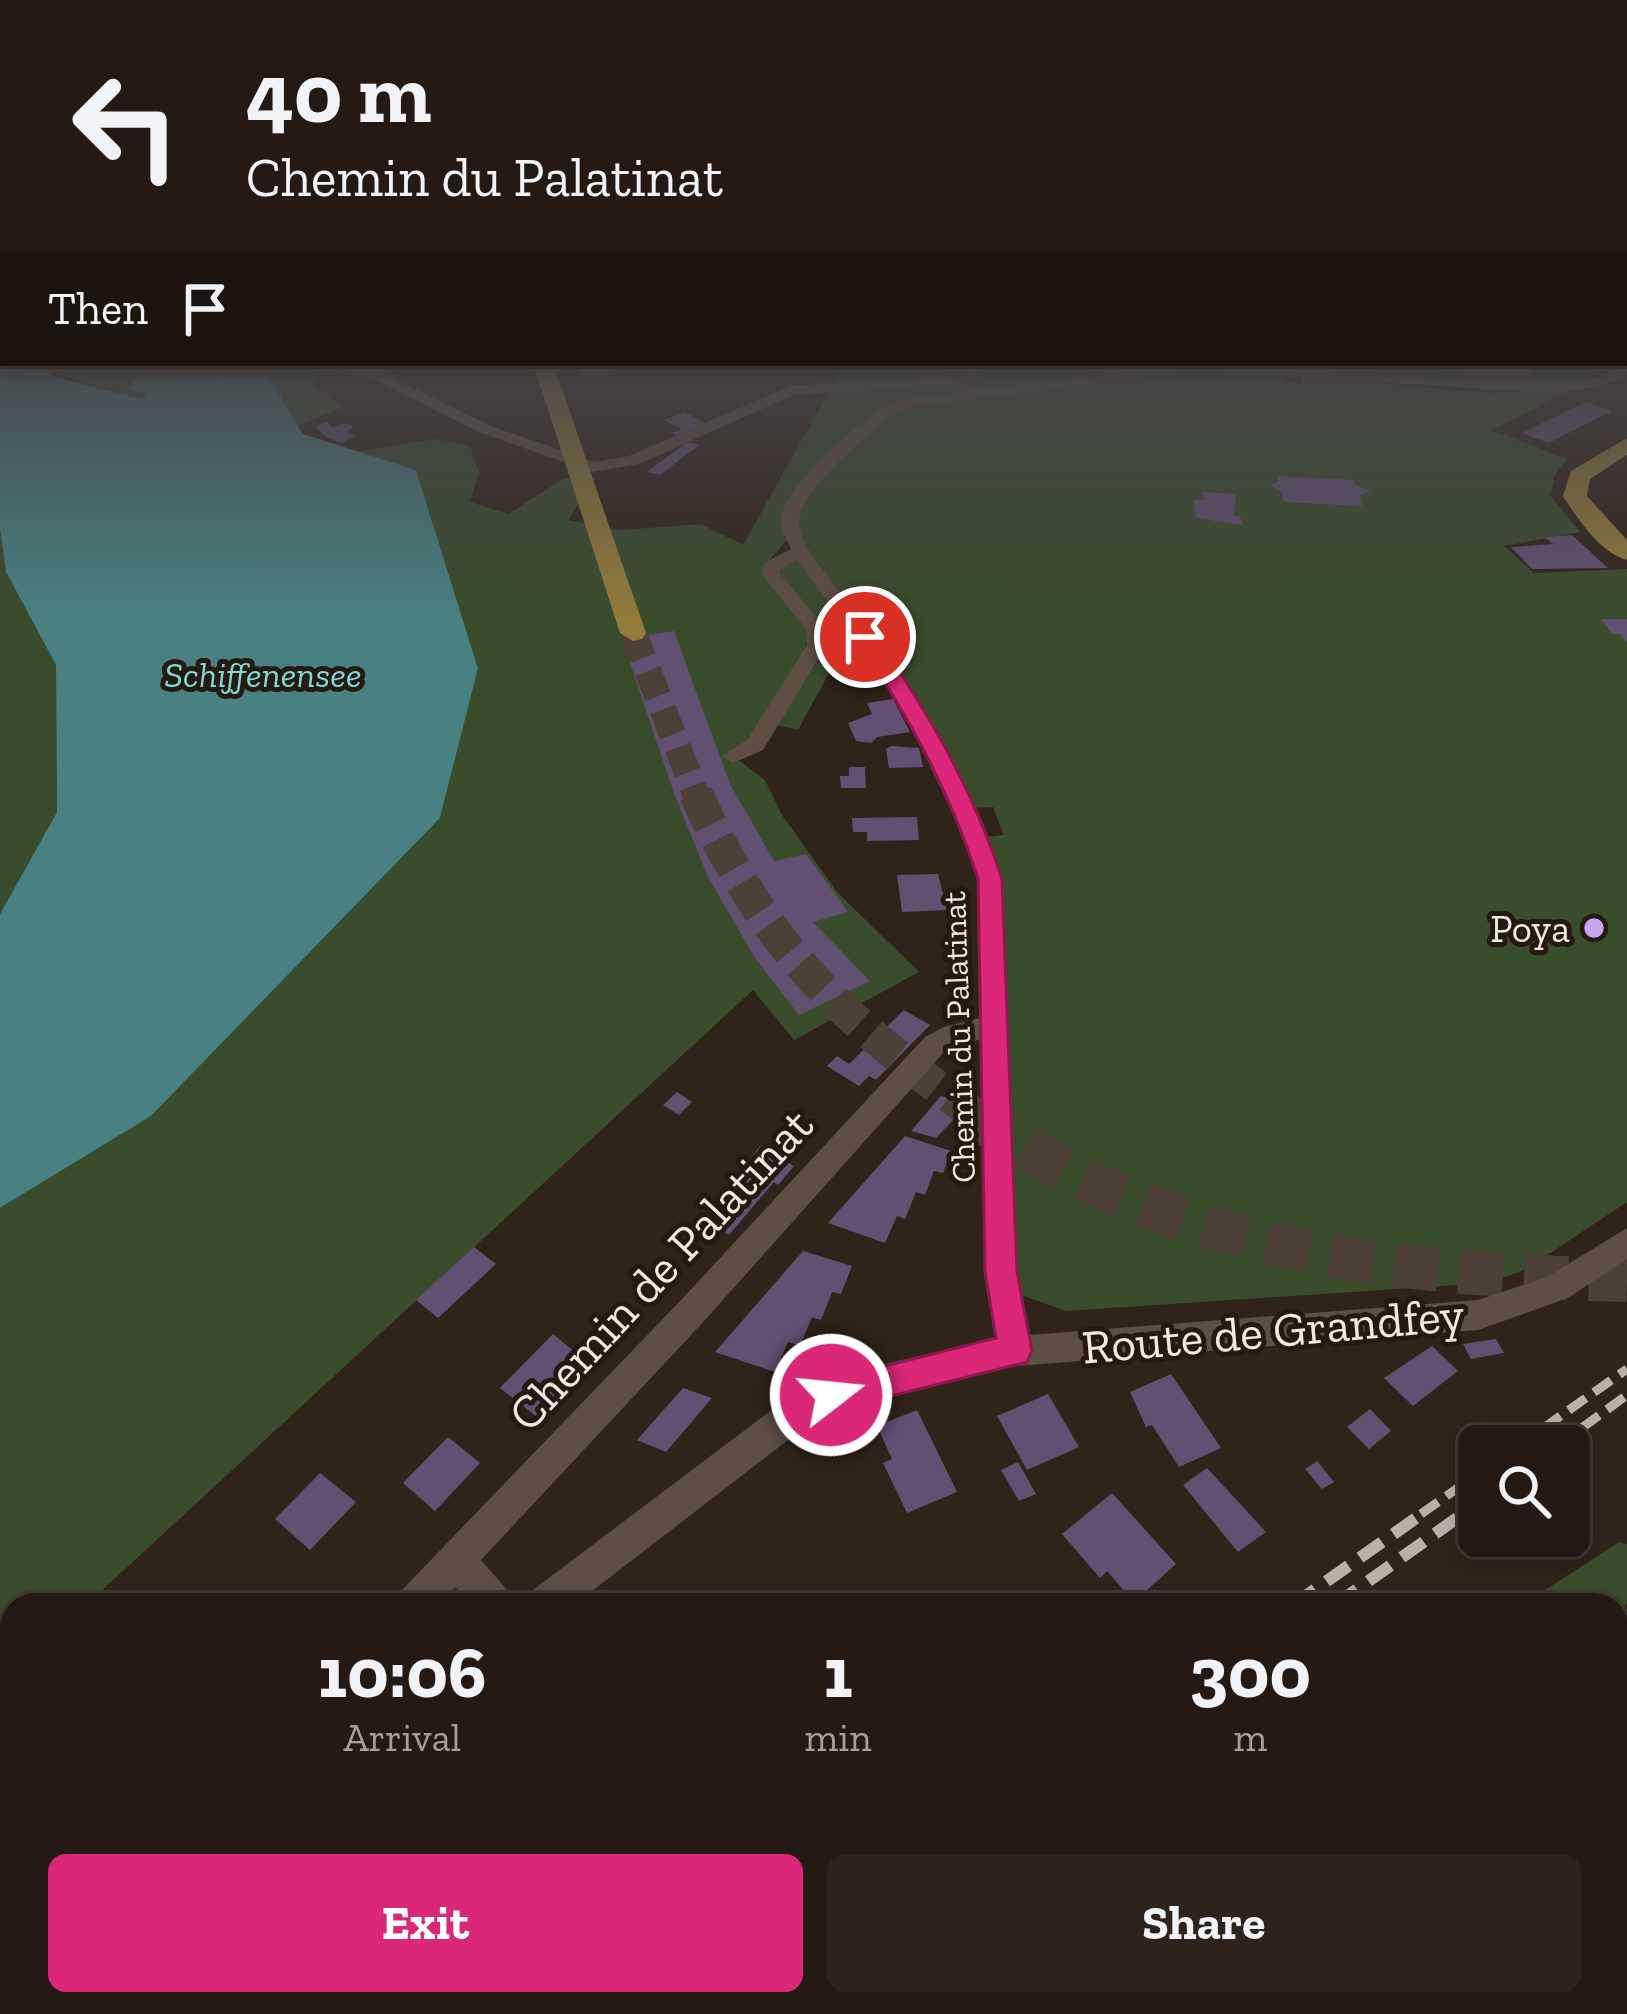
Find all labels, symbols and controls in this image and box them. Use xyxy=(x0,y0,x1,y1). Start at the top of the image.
text: 40 m xyxy=(246,43,432,144)
icon: left xyxy=(48,48,204,204)
text: Chemin du Palatinat xyxy=(246,145,723,210)
icon: arrive xyxy=(172,276,238,342)
text: Then xyxy=(48,282,148,336)
pin xyxy=(814,586,916,688)
icon: arrive xyxy=(832,604,898,670)
water label: Schiffenensee xyxy=(164,653,362,696)
street label: Chemin du Palatinat xyxy=(934,890,983,1183)
place label: Poya xyxy=(1490,905,1570,952)
marker: Poya xyxy=(1581,915,1607,941)
street label: Chemin de Palatinat xyxy=(496,1096,824,1442)
street label: Route de Grandfey xyxy=(1080,1285,1467,1376)
position arrow xyxy=(768,1332,894,1458)
map controls xyxy=(1458,1425,1590,1557)
button: search xyxy=(1458,1425,1590,1557)
text: 10:06 xyxy=(318,1629,487,1715)
text: 1 xyxy=(824,1629,853,1715)
text: 300 xyxy=(1190,1629,1311,1715)
text: Arrival xyxy=(344,1714,461,1761)
text: min xyxy=(805,1714,872,1761)
text: m xyxy=(1233,1714,1267,1761)
button: Exit xyxy=(48,1854,803,1992)
button: Share xyxy=(827,1854,1581,1992)

